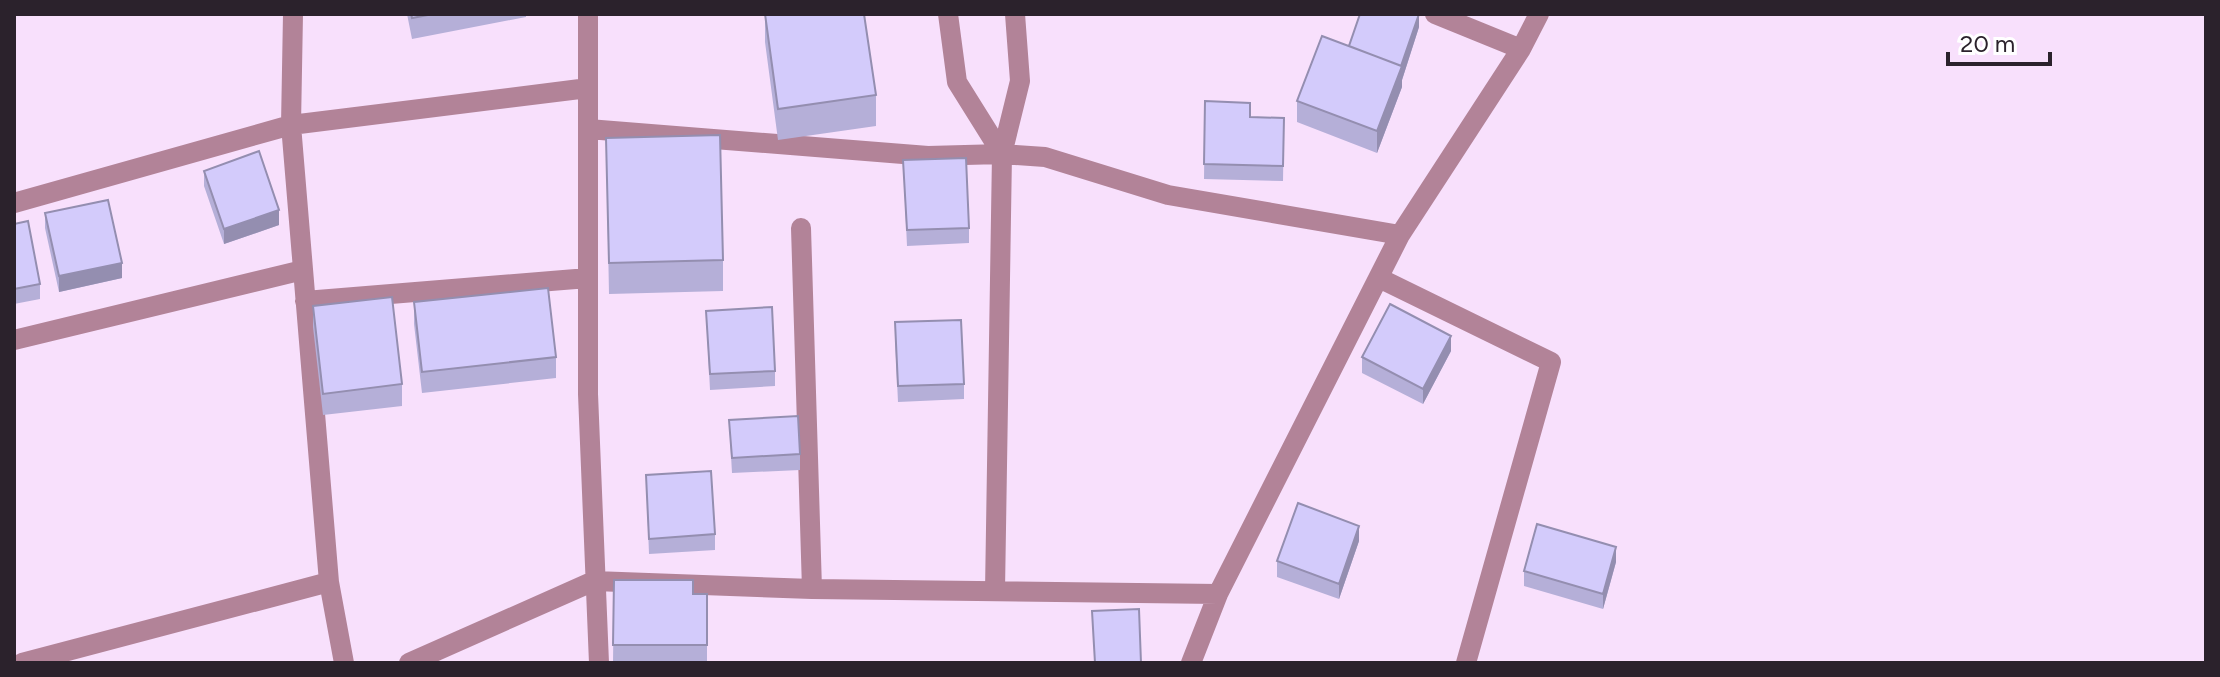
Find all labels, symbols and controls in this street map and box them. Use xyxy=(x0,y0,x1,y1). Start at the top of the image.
scale bar xyxy=(1948,16,2050,66)
text: 20 m xyxy=(1960,29,2015,58)

